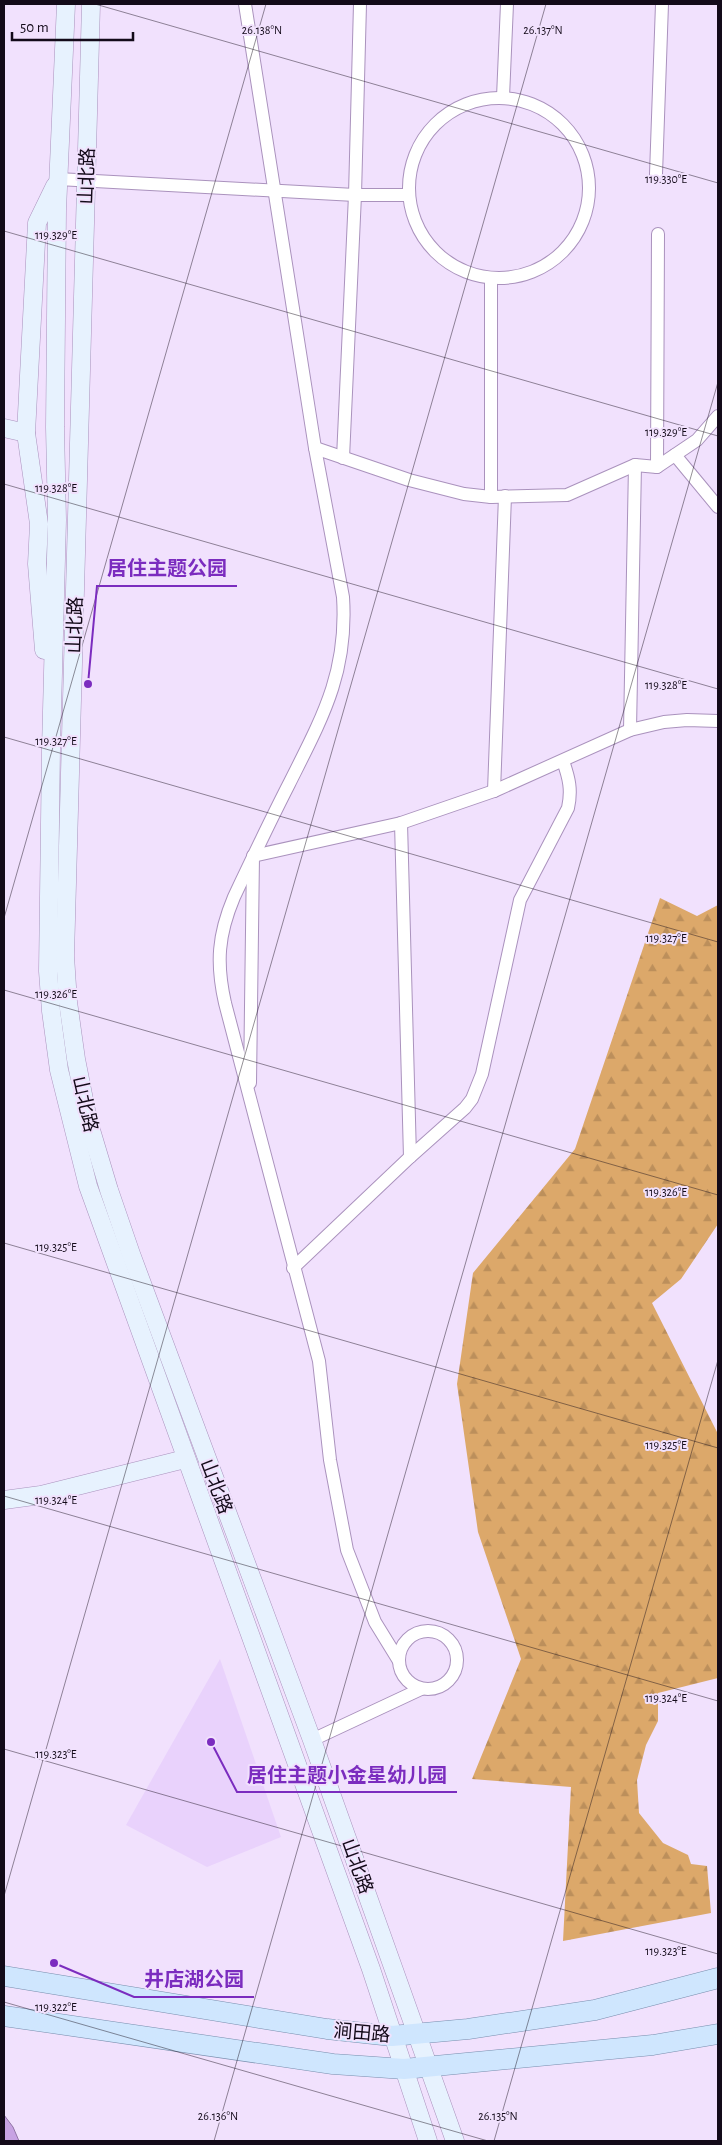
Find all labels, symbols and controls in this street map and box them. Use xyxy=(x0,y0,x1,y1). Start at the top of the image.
scale bar xyxy=(12,10,134,42)
text: 50 m xyxy=(20,20,49,35)
text: 26.138°N xyxy=(242,24,282,36)
text: 26.137°N xyxy=(523,24,563,36)
street label: 山北路 xyxy=(76,147,98,205)
text: 119.330°E xyxy=(645,173,687,185)
text: 119.329°E xyxy=(35,229,77,241)
text: 119.329°E xyxy=(645,426,687,438)
text: 119.328°E xyxy=(35,482,77,494)
callout: 居住主题公园 xyxy=(97,551,237,586)
text: 居住主题公园 xyxy=(107,557,227,579)
street label: 山北路 xyxy=(64,596,86,654)
text: 119.328°E xyxy=(645,679,687,691)
text: 119.327°E xyxy=(35,735,77,747)
text: 119.327°E xyxy=(645,932,687,944)
text: 119.326°E xyxy=(35,988,77,1000)
street label: 山北路 xyxy=(69,1074,101,1134)
text: 119.326°E xyxy=(645,1186,687,1198)
text: 119.325°E xyxy=(35,1241,77,1253)
text: 119.325°E xyxy=(645,1439,687,1451)
street label: 山北路 xyxy=(197,1456,236,1517)
text: 119.324°E xyxy=(35,1494,77,1506)
text: 119.324°E xyxy=(645,1692,687,1704)
text: 119.323°E xyxy=(35,1748,77,1760)
callout: 居住主题小金星幼儿园 xyxy=(237,1757,457,1792)
text: 居住主题小金星幼儿园 xyxy=(247,1764,447,1786)
street label: 山北路 xyxy=(338,1836,376,1897)
text: 119.323°E xyxy=(645,1945,687,1957)
callout: 井店湖公园 xyxy=(134,1962,254,1997)
text: 井店湖公园 xyxy=(144,1968,244,1990)
text: 119.322°E xyxy=(35,2001,77,2013)
street label: 涧田路 xyxy=(333,2021,391,2045)
text: 26.136°N xyxy=(198,2110,238,2122)
text: 26.135°N xyxy=(478,2110,518,2122)

